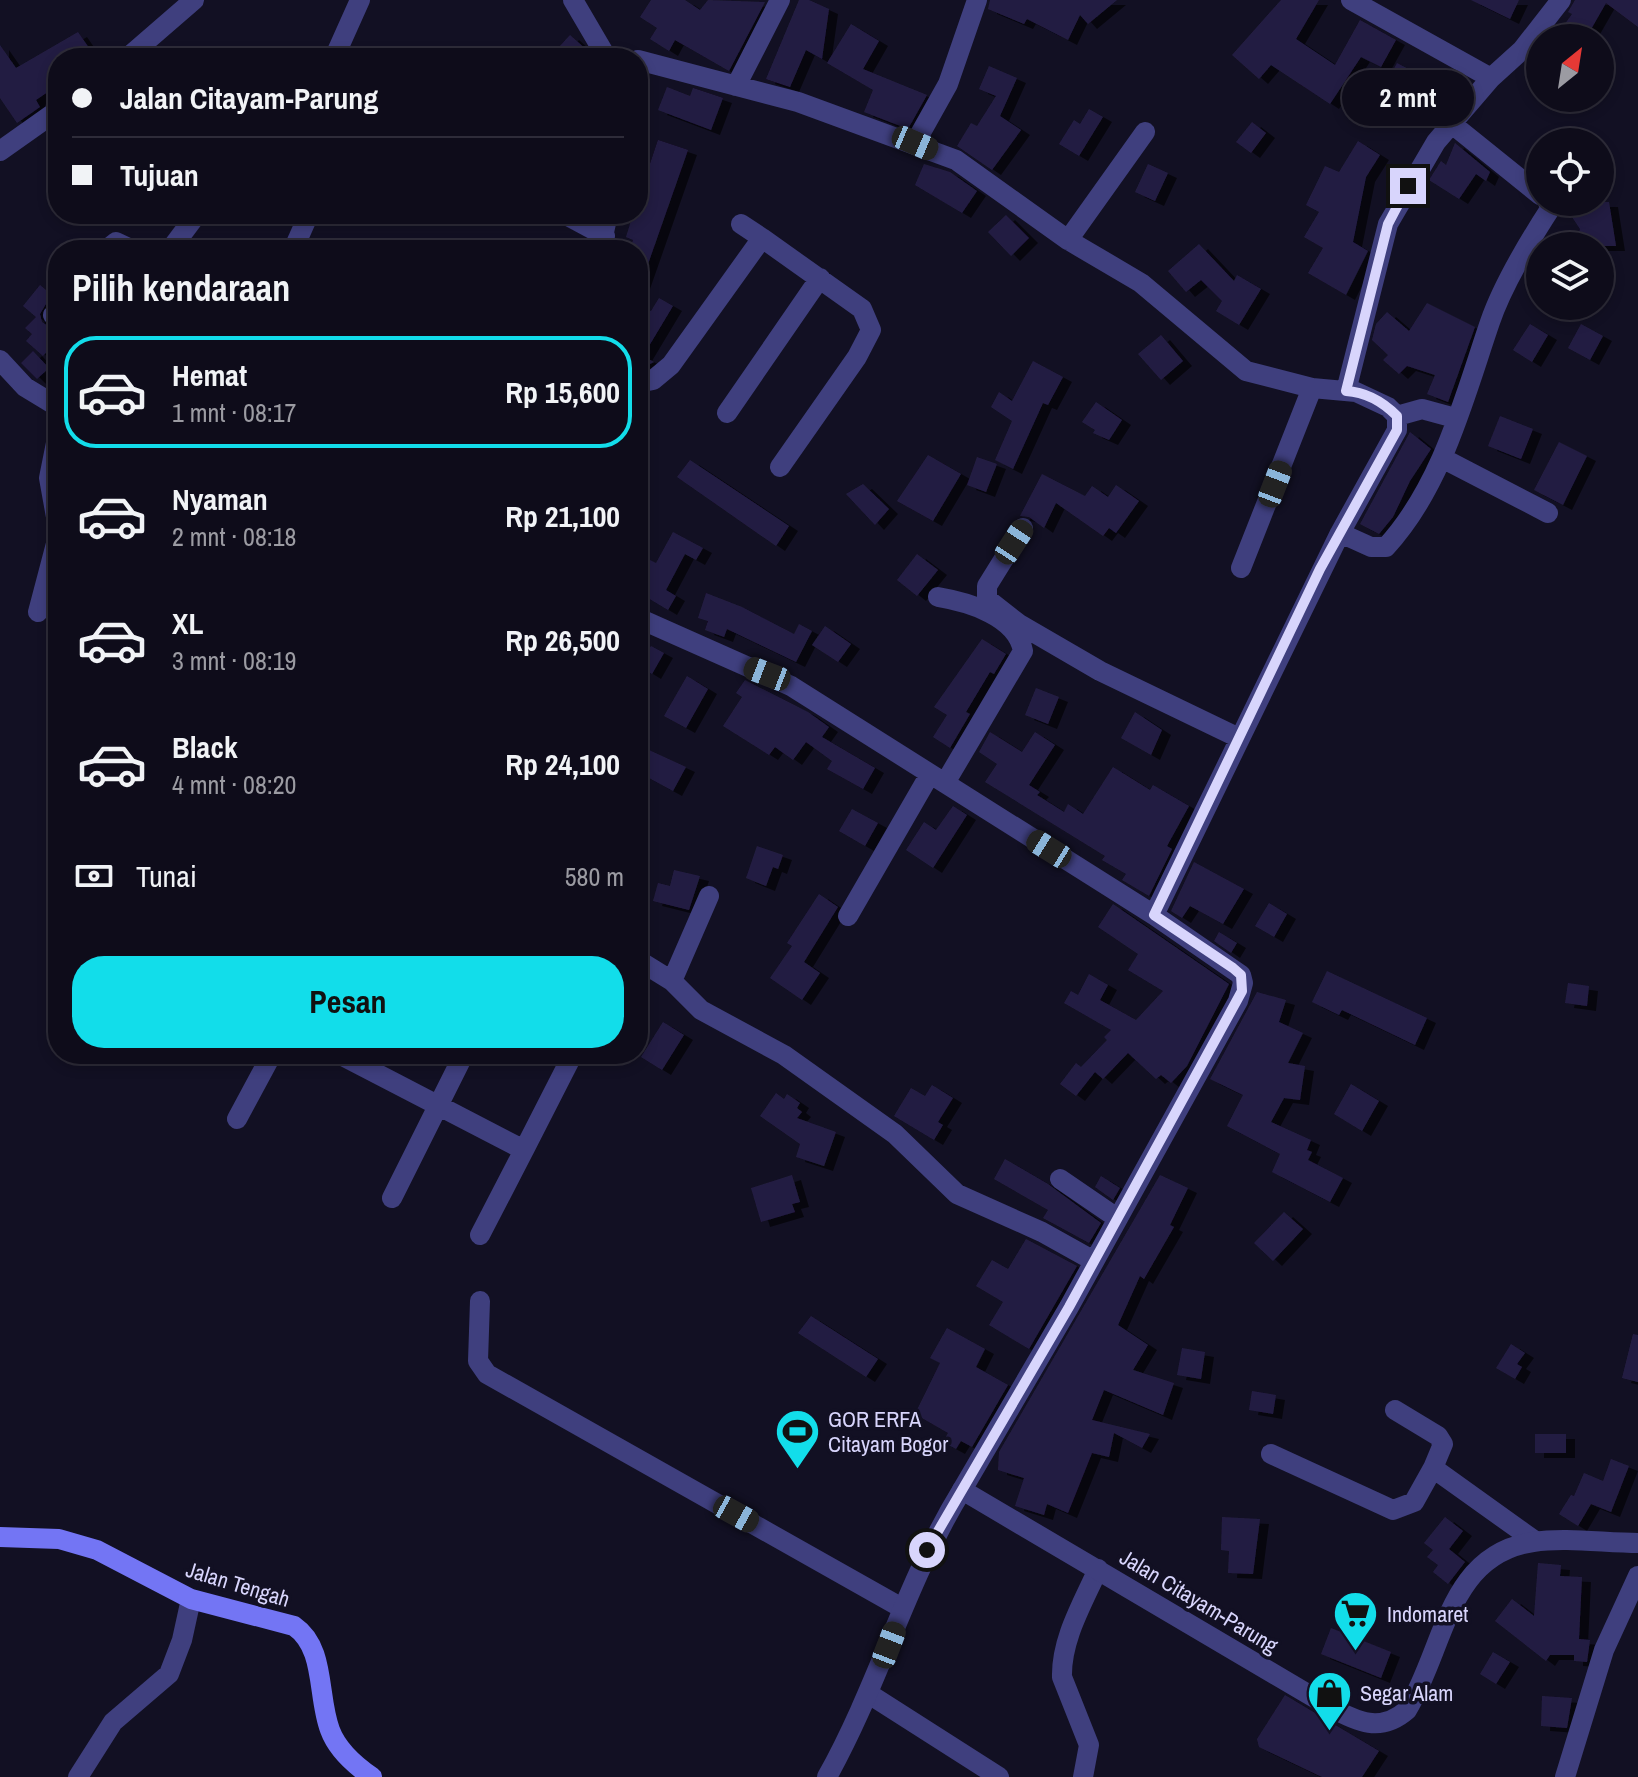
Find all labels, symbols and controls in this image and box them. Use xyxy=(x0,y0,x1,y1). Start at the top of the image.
north arrow xyxy=(1526,24,1614,112)
map controls xyxy=(1526,24,1614,320)
callout: 2 mnt xyxy=(1342,70,1474,126)
text: Jalan Citayam-Parung xyxy=(120,78,378,118)
text: 2 mnt xyxy=(1380,80,1436,115)
car xyxy=(888,123,942,163)
button: locate xyxy=(1526,128,1614,216)
text: Tujuan xyxy=(120,155,199,195)
route end xyxy=(1390,168,1426,204)
button: layers xyxy=(1526,232,1614,320)
text: Pilih kendaraan xyxy=(72,264,290,312)
text: Hemat xyxy=(172,355,247,395)
icon: car xyxy=(76,356,148,428)
text: Rp 15,600 xyxy=(505,372,620,412)
text: 1 mnt · 08:17 xyxy=(172,395,296,430)
car xyxy=(1255,457,1295,511)
text: Nyaman xyxy=(172,479,268,519)
icon: car xyxy=(76,480,148,552)
text: Rp 21,100 xyxy=(505,496,620,536)
car xyxy=(991,515,1037,569)
text: 2 mnt · 08:18 xyxy=(172,519,296,554)
text: XL xyxy=(172,603,203,643)
icon: car xyxy=(76,604,148,676)
text: Rp 26,500 xyxy=(505,620,620,660)
text: 3 mnt · 08:19 xyxy=(172,643,296,678)
car xyxy=(740,654,794,694)
text: Black xyxy=(172,727,238,767)
icon: car xyxy=(76,728,148,800)
text: Rp 24,100 xyxy=(505,744,620,784)
text: 4 mnt · 08:20 xyxy=(172,767,296,802)
car xyxy=(1022,826,1076,872)
icon: cash xyxy=(72,854,116,898)
text: Tunai xyxy=(136,856,197,896)
text: 580 m xyxy=(565,859,624,894)
button: Pesan xyxy=(72,956,624,1048)
place label: GOR ERFA Citayam Bogor xyxy=(828,1404,948,1459)
sports icon: GOR ERFA Citayam Bogor xyxy=(773,1408,821,1471)
car xyxy=(709,1492,763,1536)
route start xyxy=(909,1532,945,1568)
street label: Jalan Citayam-Parung xyxy=(1114,1542,1284,1660)
street label: Jalan Tengah xyxy=(182,1554,294,1614)
supermarket icon: Indomaret xyxy=(1332,1590,1380,1653)
place label: Indomaret xyxy=(1387,1599,1468,1629)
car xyxy=(869,1618,909,1672)
shop icon: Segar Alam xyxy=(1305,1669,1353,1732)
place label: Segar Alam xyxy=(1360,1678,1453,1708)

